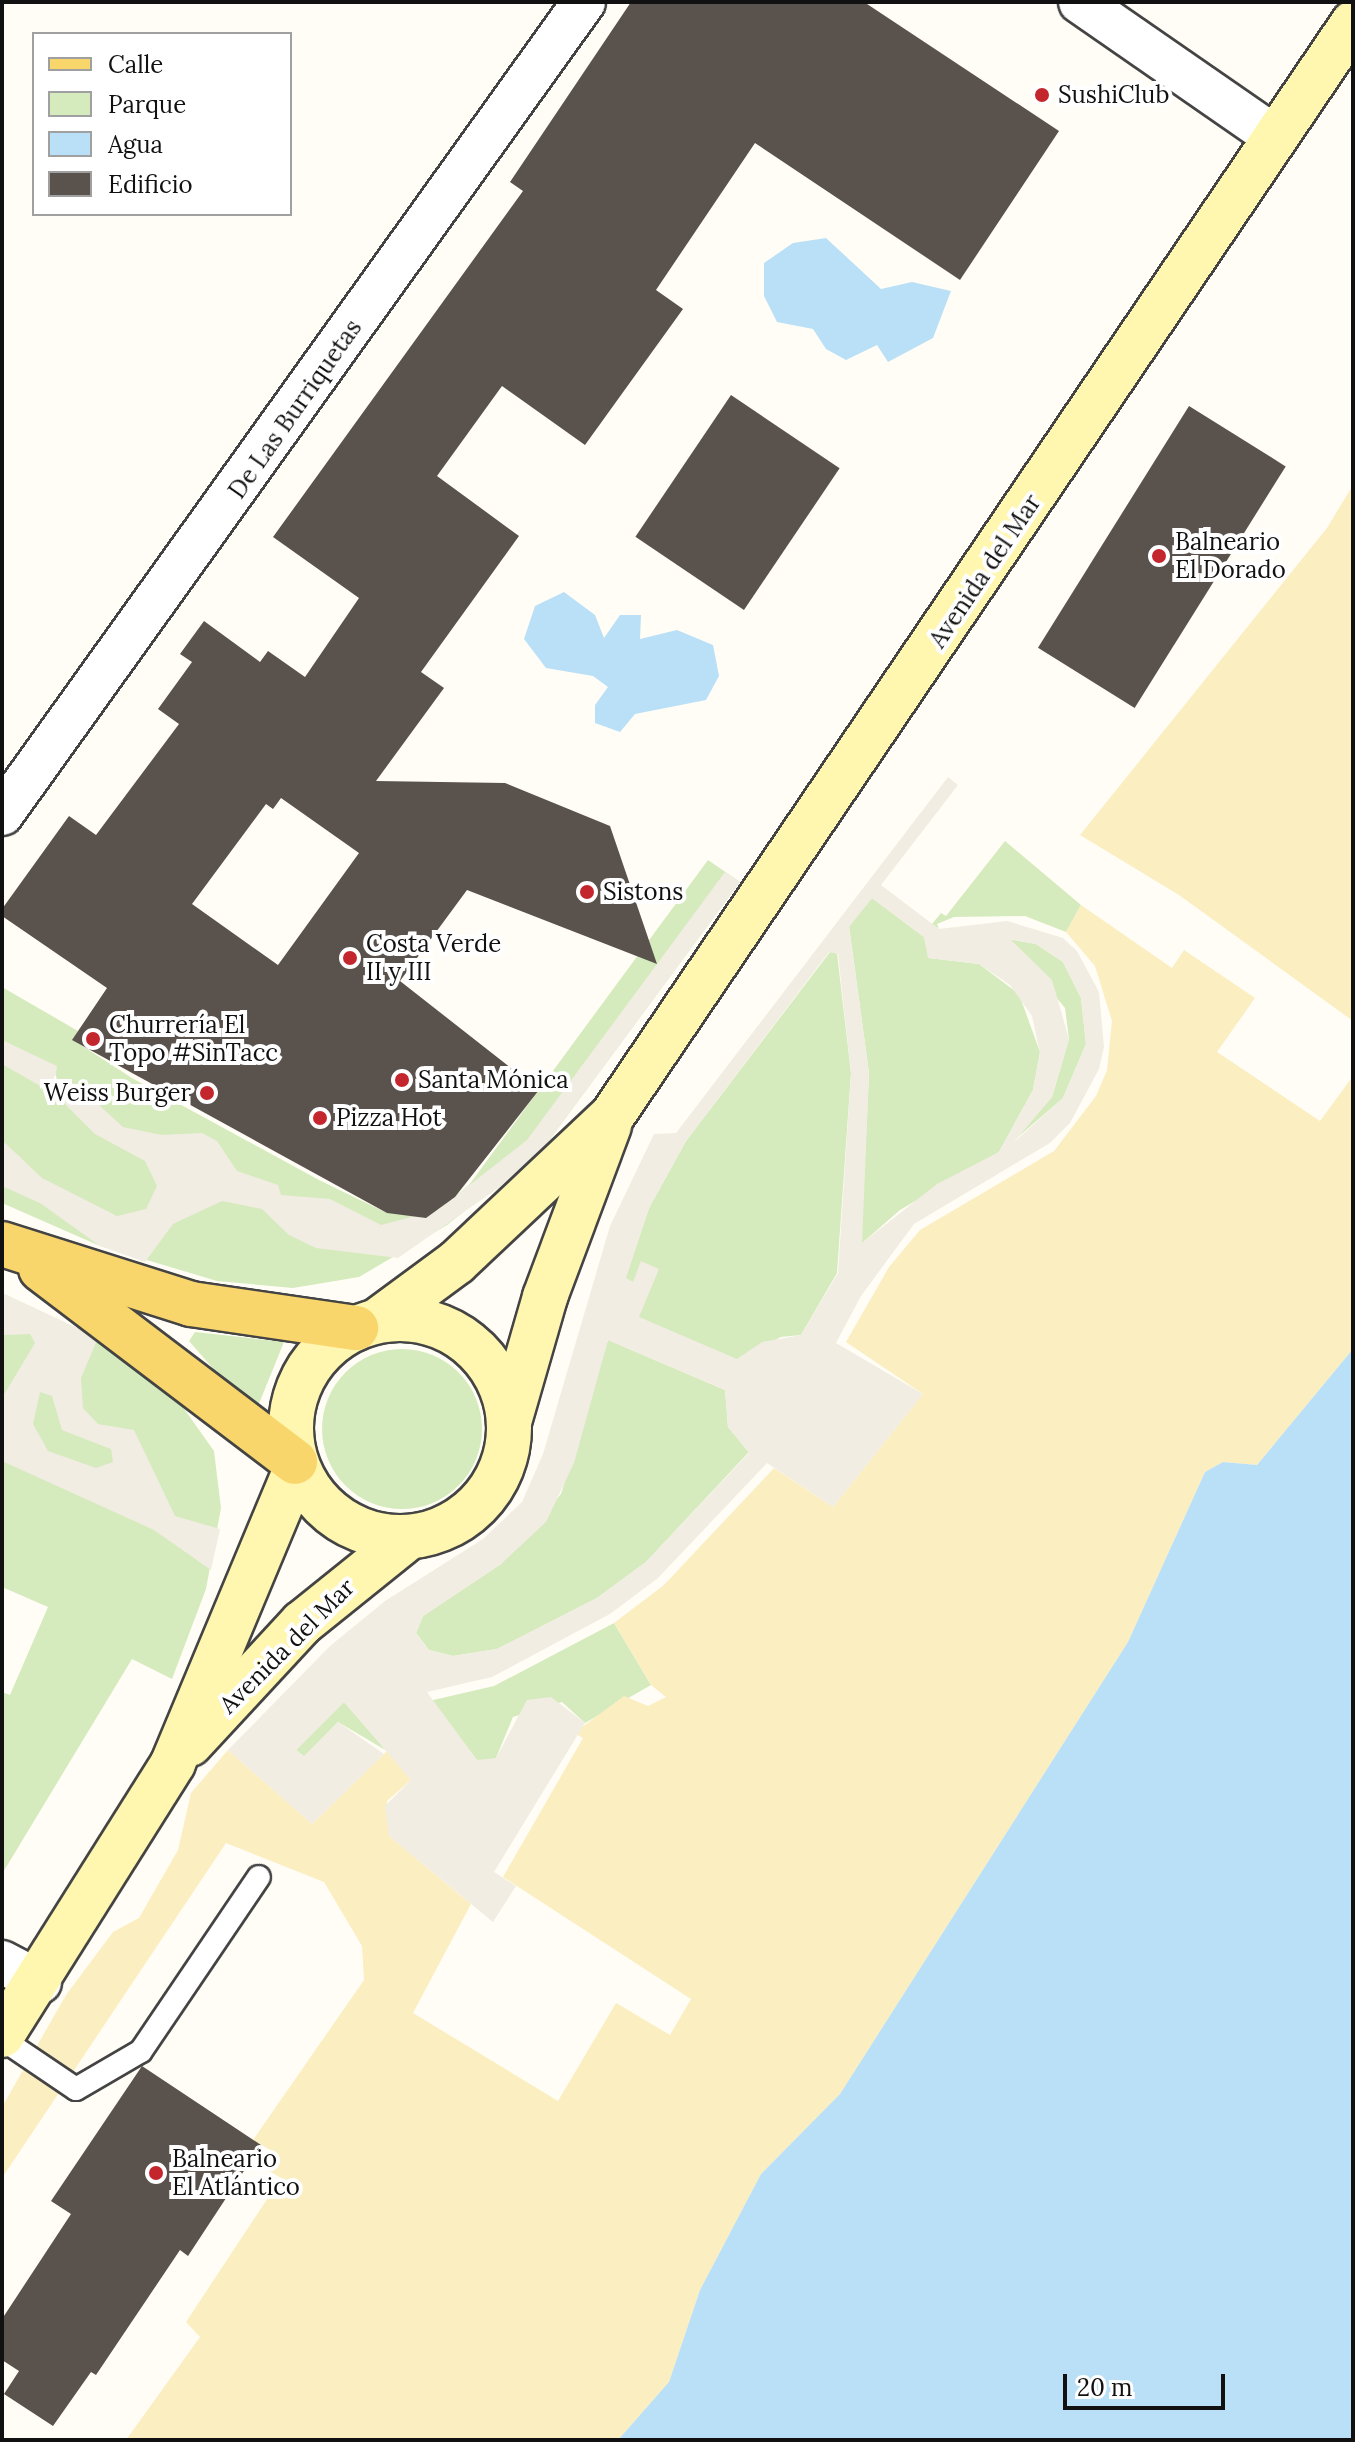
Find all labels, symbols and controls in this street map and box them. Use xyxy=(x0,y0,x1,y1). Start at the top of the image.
legend xyxy=(32,32,292,216)
text: Calle xyxy=(108,49,163,80)
place label: SushiClub xyxy=(1058,81,1169,109)
marker: SushiClub xyxy=(1033,86,1051,104)
text: Parque xyxy=(108,89,186,120)
text: Agua xyxy=(108,129,163,160)
text: Edificio xyxy=(108,169,193,200)
street label: De Las Burriquetas xyxy=(222,314,368,504)
street label: Avenida del Mar xyxy=(923,489,1047,653)
place label: Balneario El Dorado xyxy=(1175,528,1286,584)
marker: Balneario El Dorado xyxy=(1150,547,1168,565)
place label: Sistons xyxy=(603,878,683,906)
marker: Sistons xyxy=(578,883,596,901)
place label: Costa Verde II y III xyxy=(366,930,501,986)
marker: Costa Verde II y III xyxy=(341,949,359,967)
place label: Churrería El Topo #SinTacc xyxy=(109,1011,278,1067)
marker: Churrería El Topo #SinTacc xyxy=(84,1030,102,1048)
place label: Santa Mónica xyxy=(418,1066,569,1094)
marker: Santa Mónica xyxy=(393,1071,411,1089)
place label: Weiss Burger xyxy=(44,1079,191,1107)
marker: Weiss Burger xyxy=(198,1084,216,1102)
place label: Pizza Hot xyxy=(336,1104,442,1132)
marker: Pizza Hot xyxy=(311,1109,329,1127)
street label: Avenida del Mar xyxy=(214,1573,360,1719)
place label: Balneario El Atlántico xyxy=(172,2145,300,2201)
marker: Balneario El Atlántico xyxy=(147,2164,165,2182)
scale bar xyxy=(1067,2358,1229,2408)
text: 20 m xyxy=(1077,2372,1133,2403)

